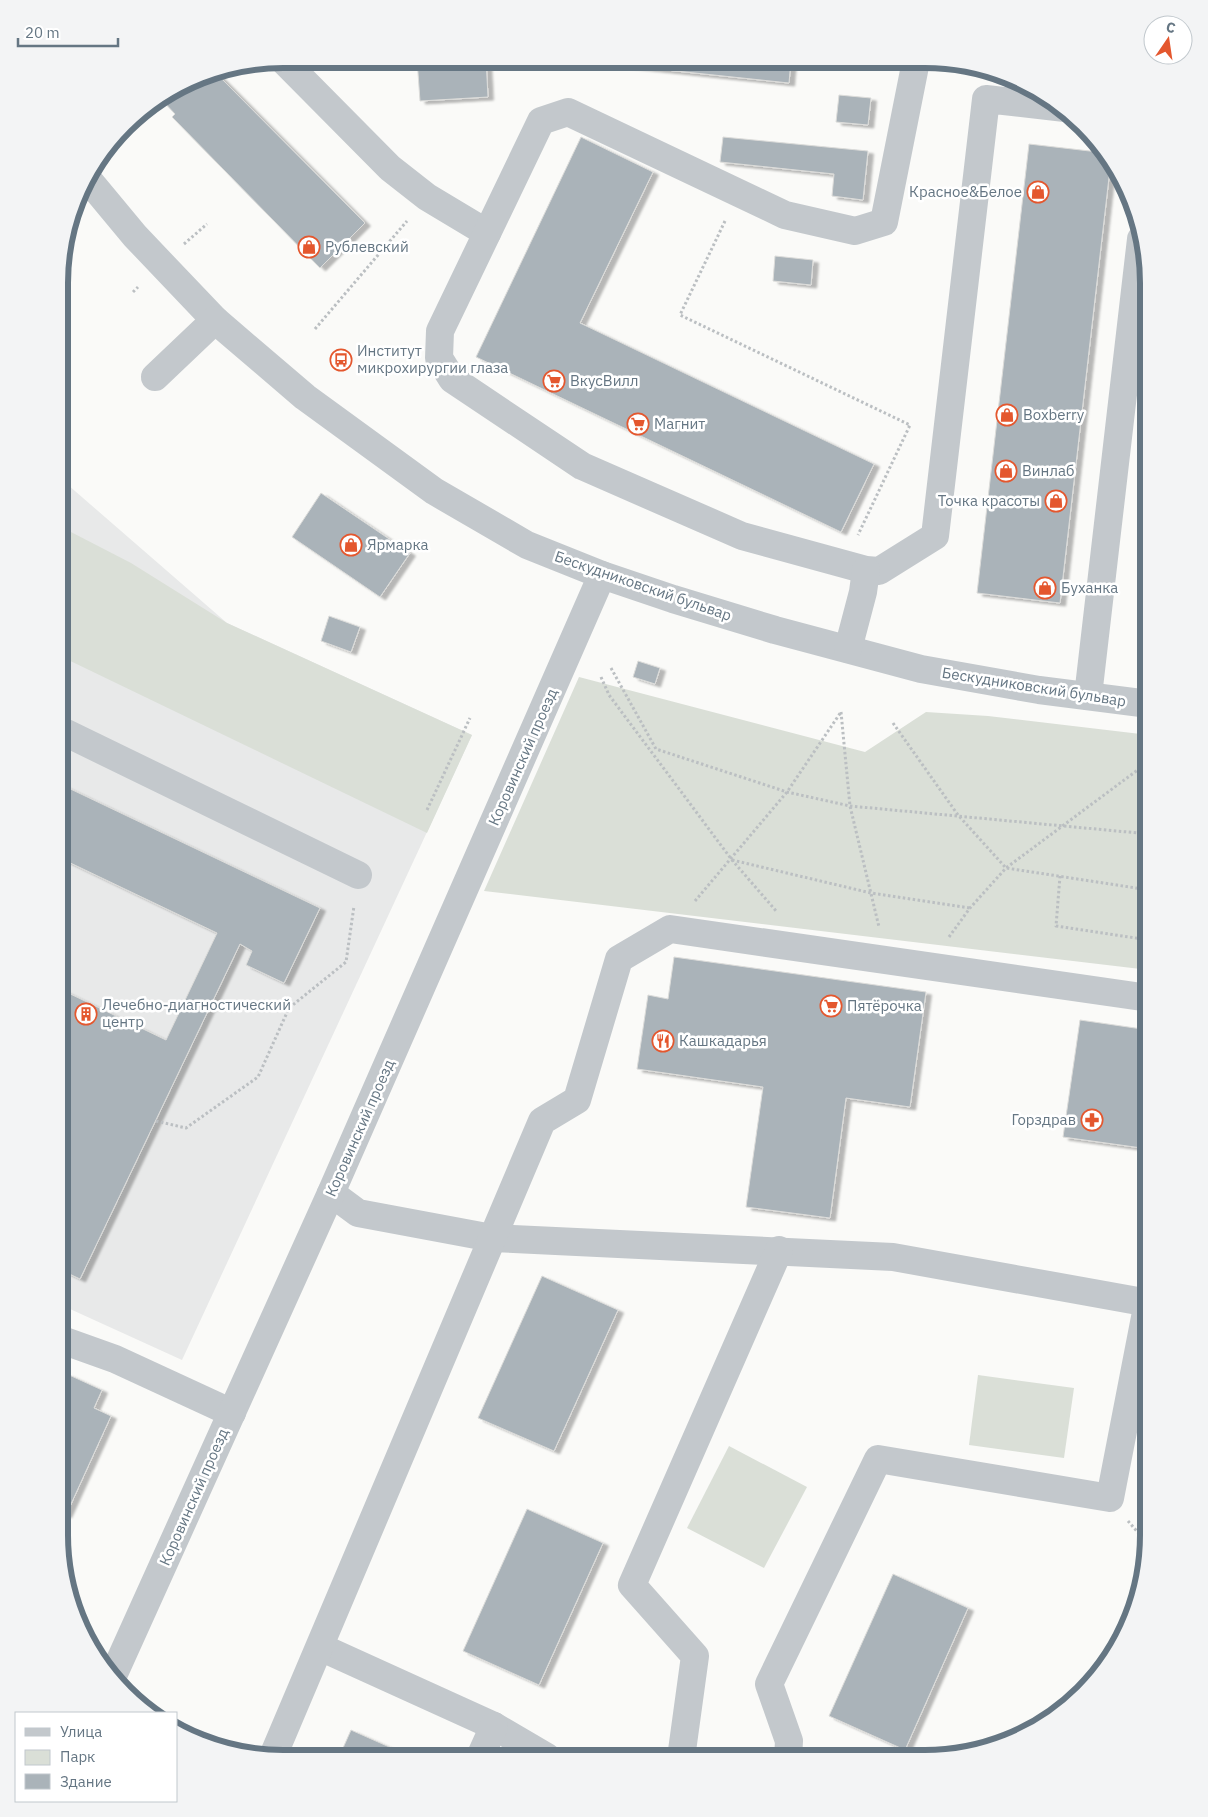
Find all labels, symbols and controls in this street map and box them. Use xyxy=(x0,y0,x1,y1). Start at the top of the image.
scale bar xyxy=(18,15,118,47)
north arrow xyxy=(1143,15,1193,65)
text: С xyxy=(1164,18,1177,37)
text: 20 m xyxy=(25,23,60,42)
shop icon: Красное&Белое xyxy=(1026,180,1050,204)
place label: Красное&Белое xyxy=(909,182,1022,201)
shop icon: Рублевский xyxy=(297,235,321,259)
place label: Рублевский xyxy=(325,237,409,256)
place label: Институт микрохирургии глаза xyxy=(357,341,508,377)
bus stop icon: Институт микрохирургии глаза xyxy=(329,348,353,372)
supermarket icon: ВкусВилл xyxy=(542,369,566,393)
place label: ВкусВилл xyxy=(570,371,638,390)
shop icon: Boxberry xyxy=(995,403,1019,427)
place label: Boxberry xyxy=(1023,405,1085,424)
supermarket icon: Магнит xyxy=(626,412,650,436)
place label: Магнит xyxy=(654,414,705,433)
shop icon: Винлаб xyxy=(994,459,1018,483)
place label: Винлаб xyxy=(1022,461,1074,480)
shop icon: Точка красоты xyxy=(1044,489,1068,513)
place label: Точка красоты xyxy=(938,491,1040,510)
shop icon: Ярмарка xyxy=(339,533,363,557)
place label: Ярмарка xyxy=(367,535,429,554)
street label: Бескудниковский бульвар xyxy=(552,546,734,625)
shop icon: Буханка xyxy=(1033,576,1057,600)
place label: Буханка xyxy=(1061,578,1118,597)
street label: Бескудниковский бульвар xyxy=(941,663,1127,710)
street label: Коровинский проезд xyxy=(484,685,561,828)
supermarket icon: Пятёрочка xyxy=(819,994,843,1018)
place label: Лечебно-диагностический центр xyxy=(102,995,291,1031)
place label: Пятёрочка xyxy=(847,996,922,1015)
building icon: Лечебно-диагностический центр xyxy=(74,1002,98,1026)
restaurant icon: Кашкадарья xyxy=(651,1029,675,1053)
place label: Кашкадарья xyxy=(679,1031,767,1050)
street label: Коровинский проезд xyxy=(321,1056,398,1199)
pharmacy icon: Горздрав xyxy=(1080,1108,1104,1132)
place label: Горздрав xyxy=(1011,1110,1076,1129)
street label: Коровинский проезд xyxy=(155,1425,232,1568)
legend xyxy=(15,1712,178,1802)
text: Улица xyxy=(60,1722,102,1741)
text: Парк xyxy=(60,1747,95,1766)
text: Здание xyxy=(60,1772,112,1791)

